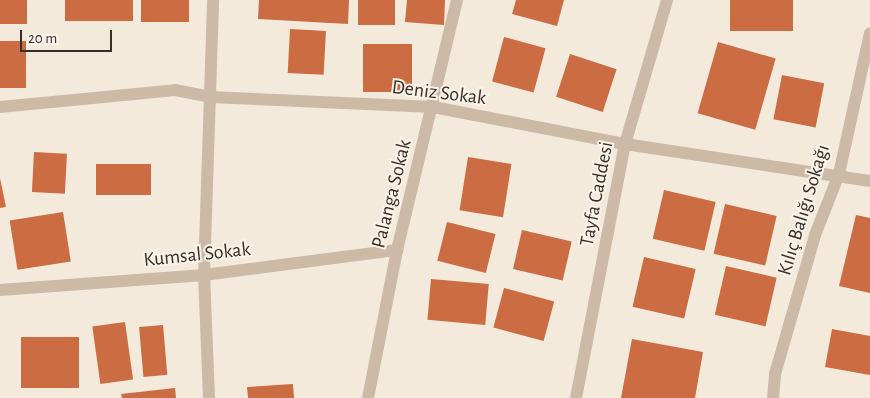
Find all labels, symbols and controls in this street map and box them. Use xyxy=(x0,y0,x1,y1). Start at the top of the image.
scale bar xyxy=(22,20,115,52)
text: 20 m xyxy=(28,31,57,46)
street label: Deniz Sokak xyxy=(391,75,487,111)
street label: Palanga Sokak xyxy=(367,137,417,251)
street label: Tayfa Caddesi xyxy=(575,140,619,248)
street label: Kılıç Balığı Sokağı xyxy=(773,142,835,278)
street label: Kumsal Sokak xyxy=(142,237,252,273)

